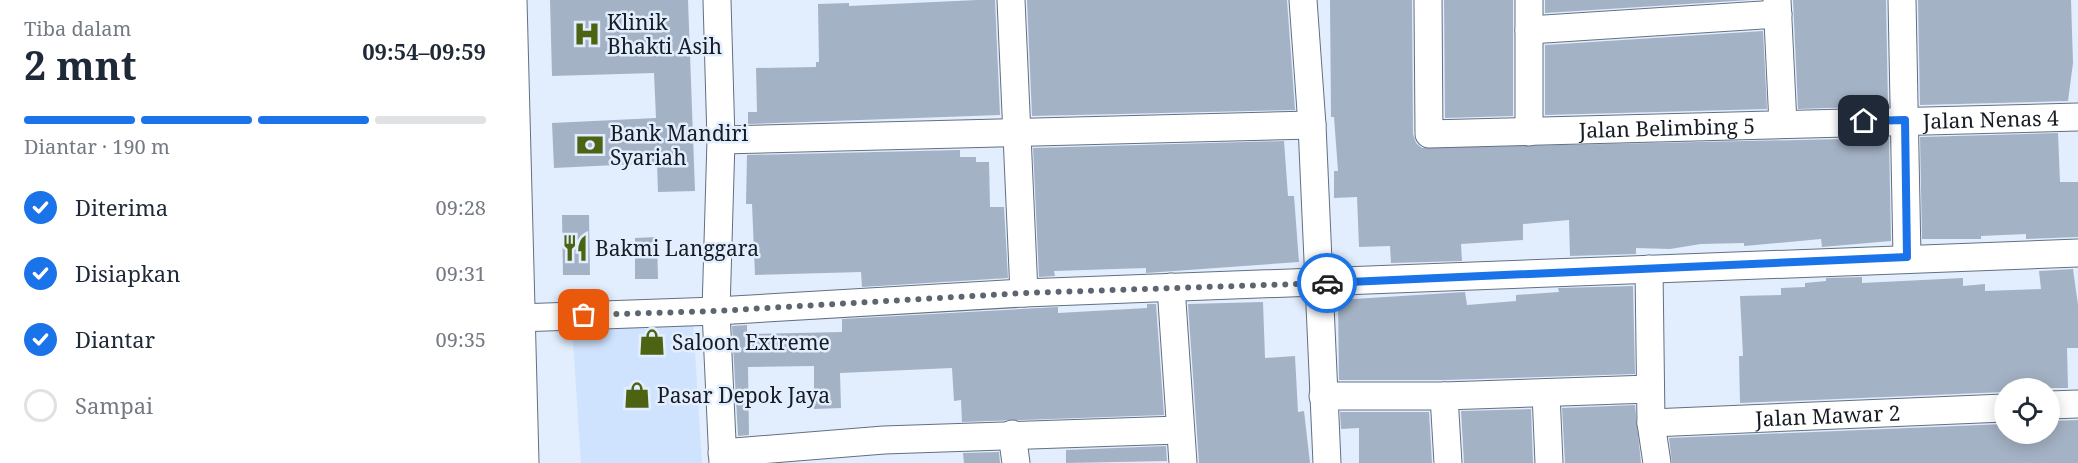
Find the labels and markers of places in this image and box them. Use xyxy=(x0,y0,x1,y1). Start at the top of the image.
place label: Klinik Bhakti Asih xyxy=(607,8,722,60)
hospital icon: Klinik Bhakti Asih xyxy=(572,19,602,49)
pin xyxy=(1838,95,1889,146)
place label: Bank Mandiri Syariah xyxy=(610,119,748,171)
bank icon: Bank Mandiri Syariah xyxy=(575,130,605,160)
restaurant icon: Bakmi Langgara xyxy=(560,233,590,263)
place label: Bakmi Langgara xyxy=(595,234,759,262)
pin xyxy=(558,289,609,340)
shop icon: Saloon Extreme xyxy=(637,327,667,357)
place label: Saloon Extreme xyxy=(672,328,830,356)
shop icon: Pasar Depok Jaya xyxy=(622,380,652,410)
place label: Pasar Depok Jaya xyxy=(657,381,830,409)

